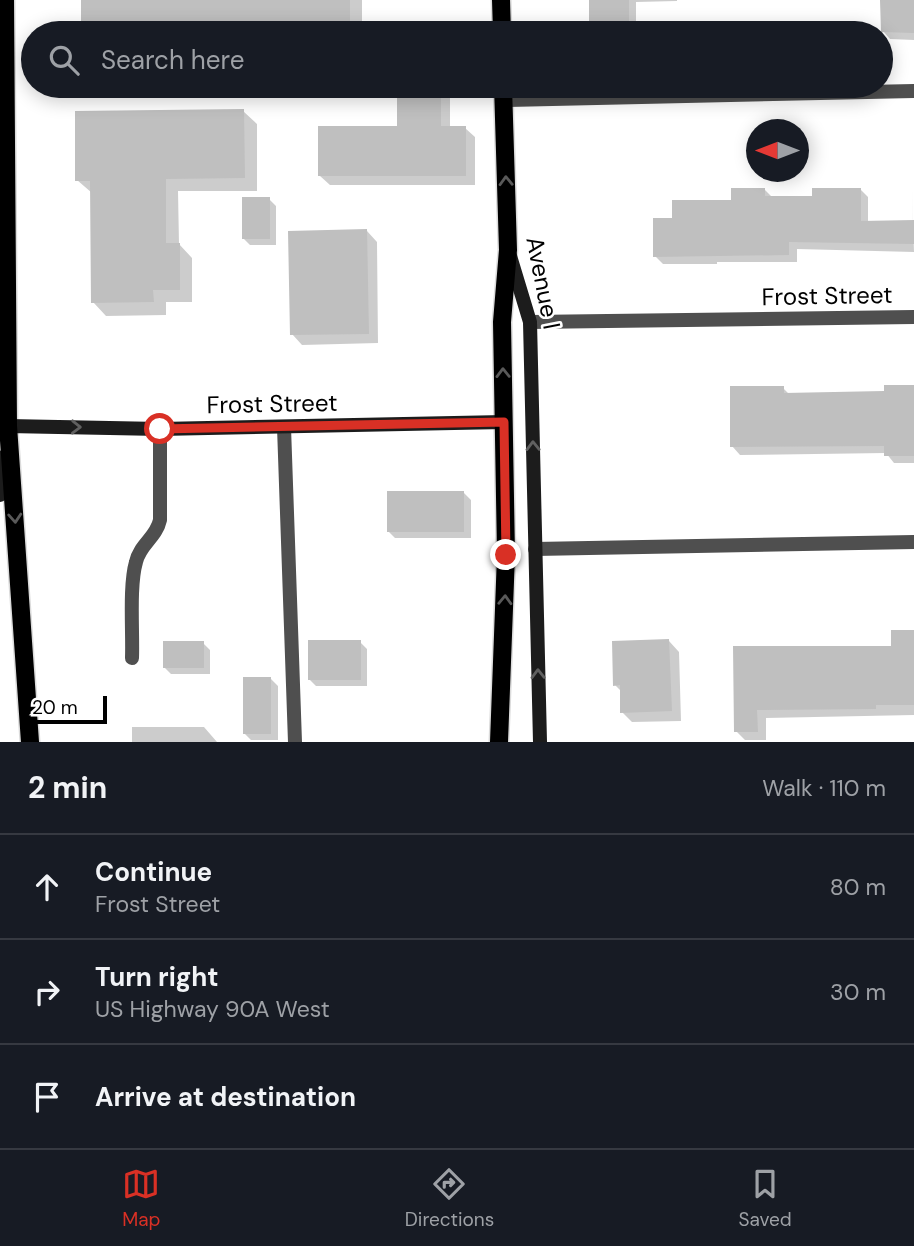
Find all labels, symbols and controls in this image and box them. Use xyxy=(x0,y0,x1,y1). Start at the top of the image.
search box xyxy=(21,21,893,98)
icon: search xyxy=(45,41,83,79)
text: Search here xyxy=(101,43,244,77)
north arrow xyxy=(746,119,809,182)
one-way arrow xyxy=(498,176,514,186)
street label: Avenue I xyxy=(519,234,568,332)
street label: Frost Street xyxy=(761,279,893,312)
one-way arrow xyxy=(495,367,511,378)
street label: Frost Street xyxy=(206,387,338,420)
route start xyxy=(144,413,175,444)
one-way arrow xyxy=(72,419,82,435)
one-way arrow xyxy=(525,441,540,452)
one-way arrow xyxy=(7,513,22,524)
route end xyxy=(490,539,521,570)
one-way arrow xyxy=(497,595,512,606)
one-way arrow xyxy=(531,668,546,679)
scale bar xyxy=(21,693,107,725)
text: 20 m xyxy=(32,695,78,720)
text: 2 min xyxy=(28,768,107,807)
text: Walk · 110 m xyxy=(762,773,886,803)
text: Continue xyxy=(95,855,212,889)
icon: ahead xyxy=(28,868,66,906)
text: 80 m xyxy=(830,872,886,902)
text: Frost Street xyxy=(95,889,220,919)
text: Turn right xyxy=(95,960,219,994)
icon: right xyxy=(28,973,66,1011)
text: 30 m xyxy=(830,977,886,1007)
text: US Highway 90A West xyxy=(95,994,330,1024)
icon: arrive xyxy=(28,1078,66,1116)
text: Arrive at destination xyxy=(95,1080,356,1114)
tab: Map xyxy=(122,1165,160,1232)
tab: Directions xyxy=(405,1165,494,1232)
tab: Saved xyxy=(739,1165,792,1232)

